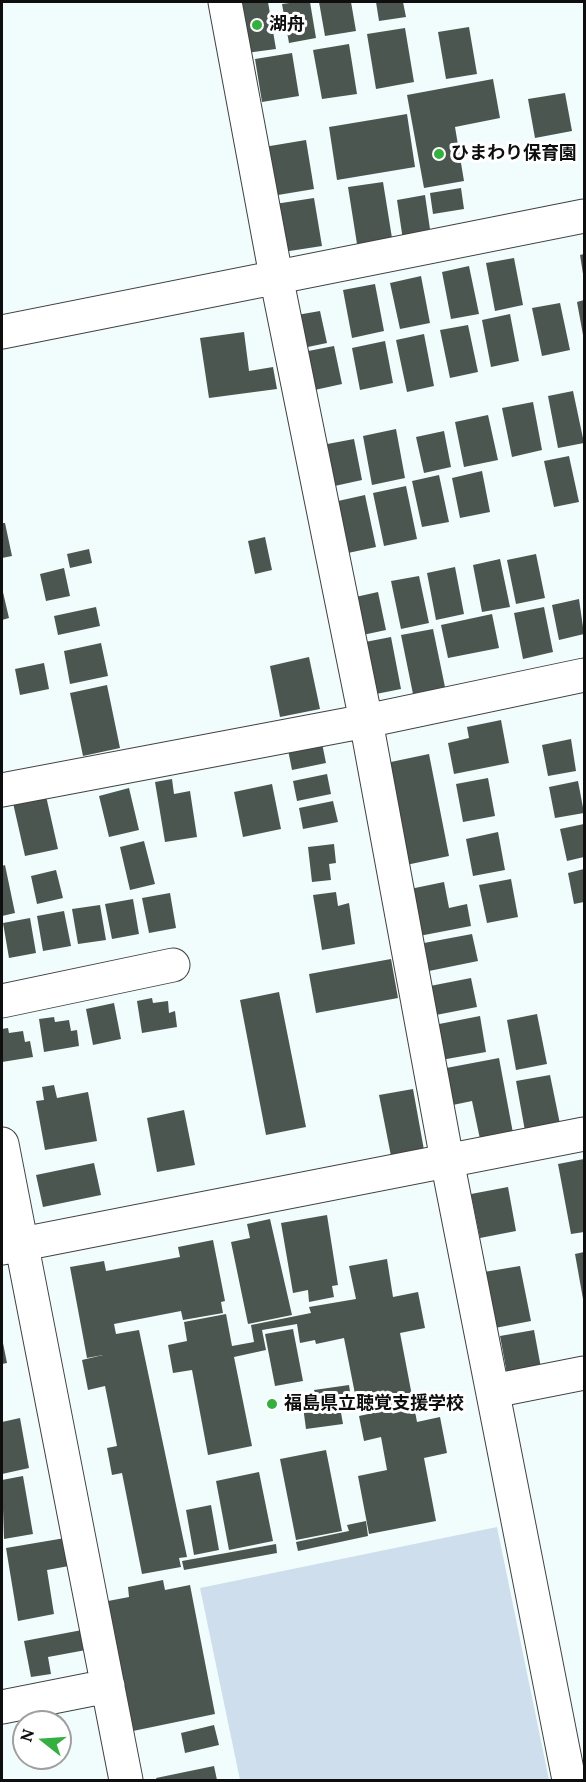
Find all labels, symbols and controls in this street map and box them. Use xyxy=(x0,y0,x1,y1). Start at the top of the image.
place label: 湖舟 xyxy=(269,14,305,36)
marker: 湖舟 xyxy=(250,18,264,32)
place label: ひまわり保育園 xyxy=(451,143,577,165)
marker: ひまわり保育園 xyxy=(432,147,446,161)
place label: 福島県立聴覚支援学校 xyxy=(284,1393,464,1415)
marker: 福島県立聴覚支援学校 xyxy=(265,1397,279,1411)
north arrow xyxy=(12,1710,72,1770)
text: N xyxy=(15,1726,38,1744)

